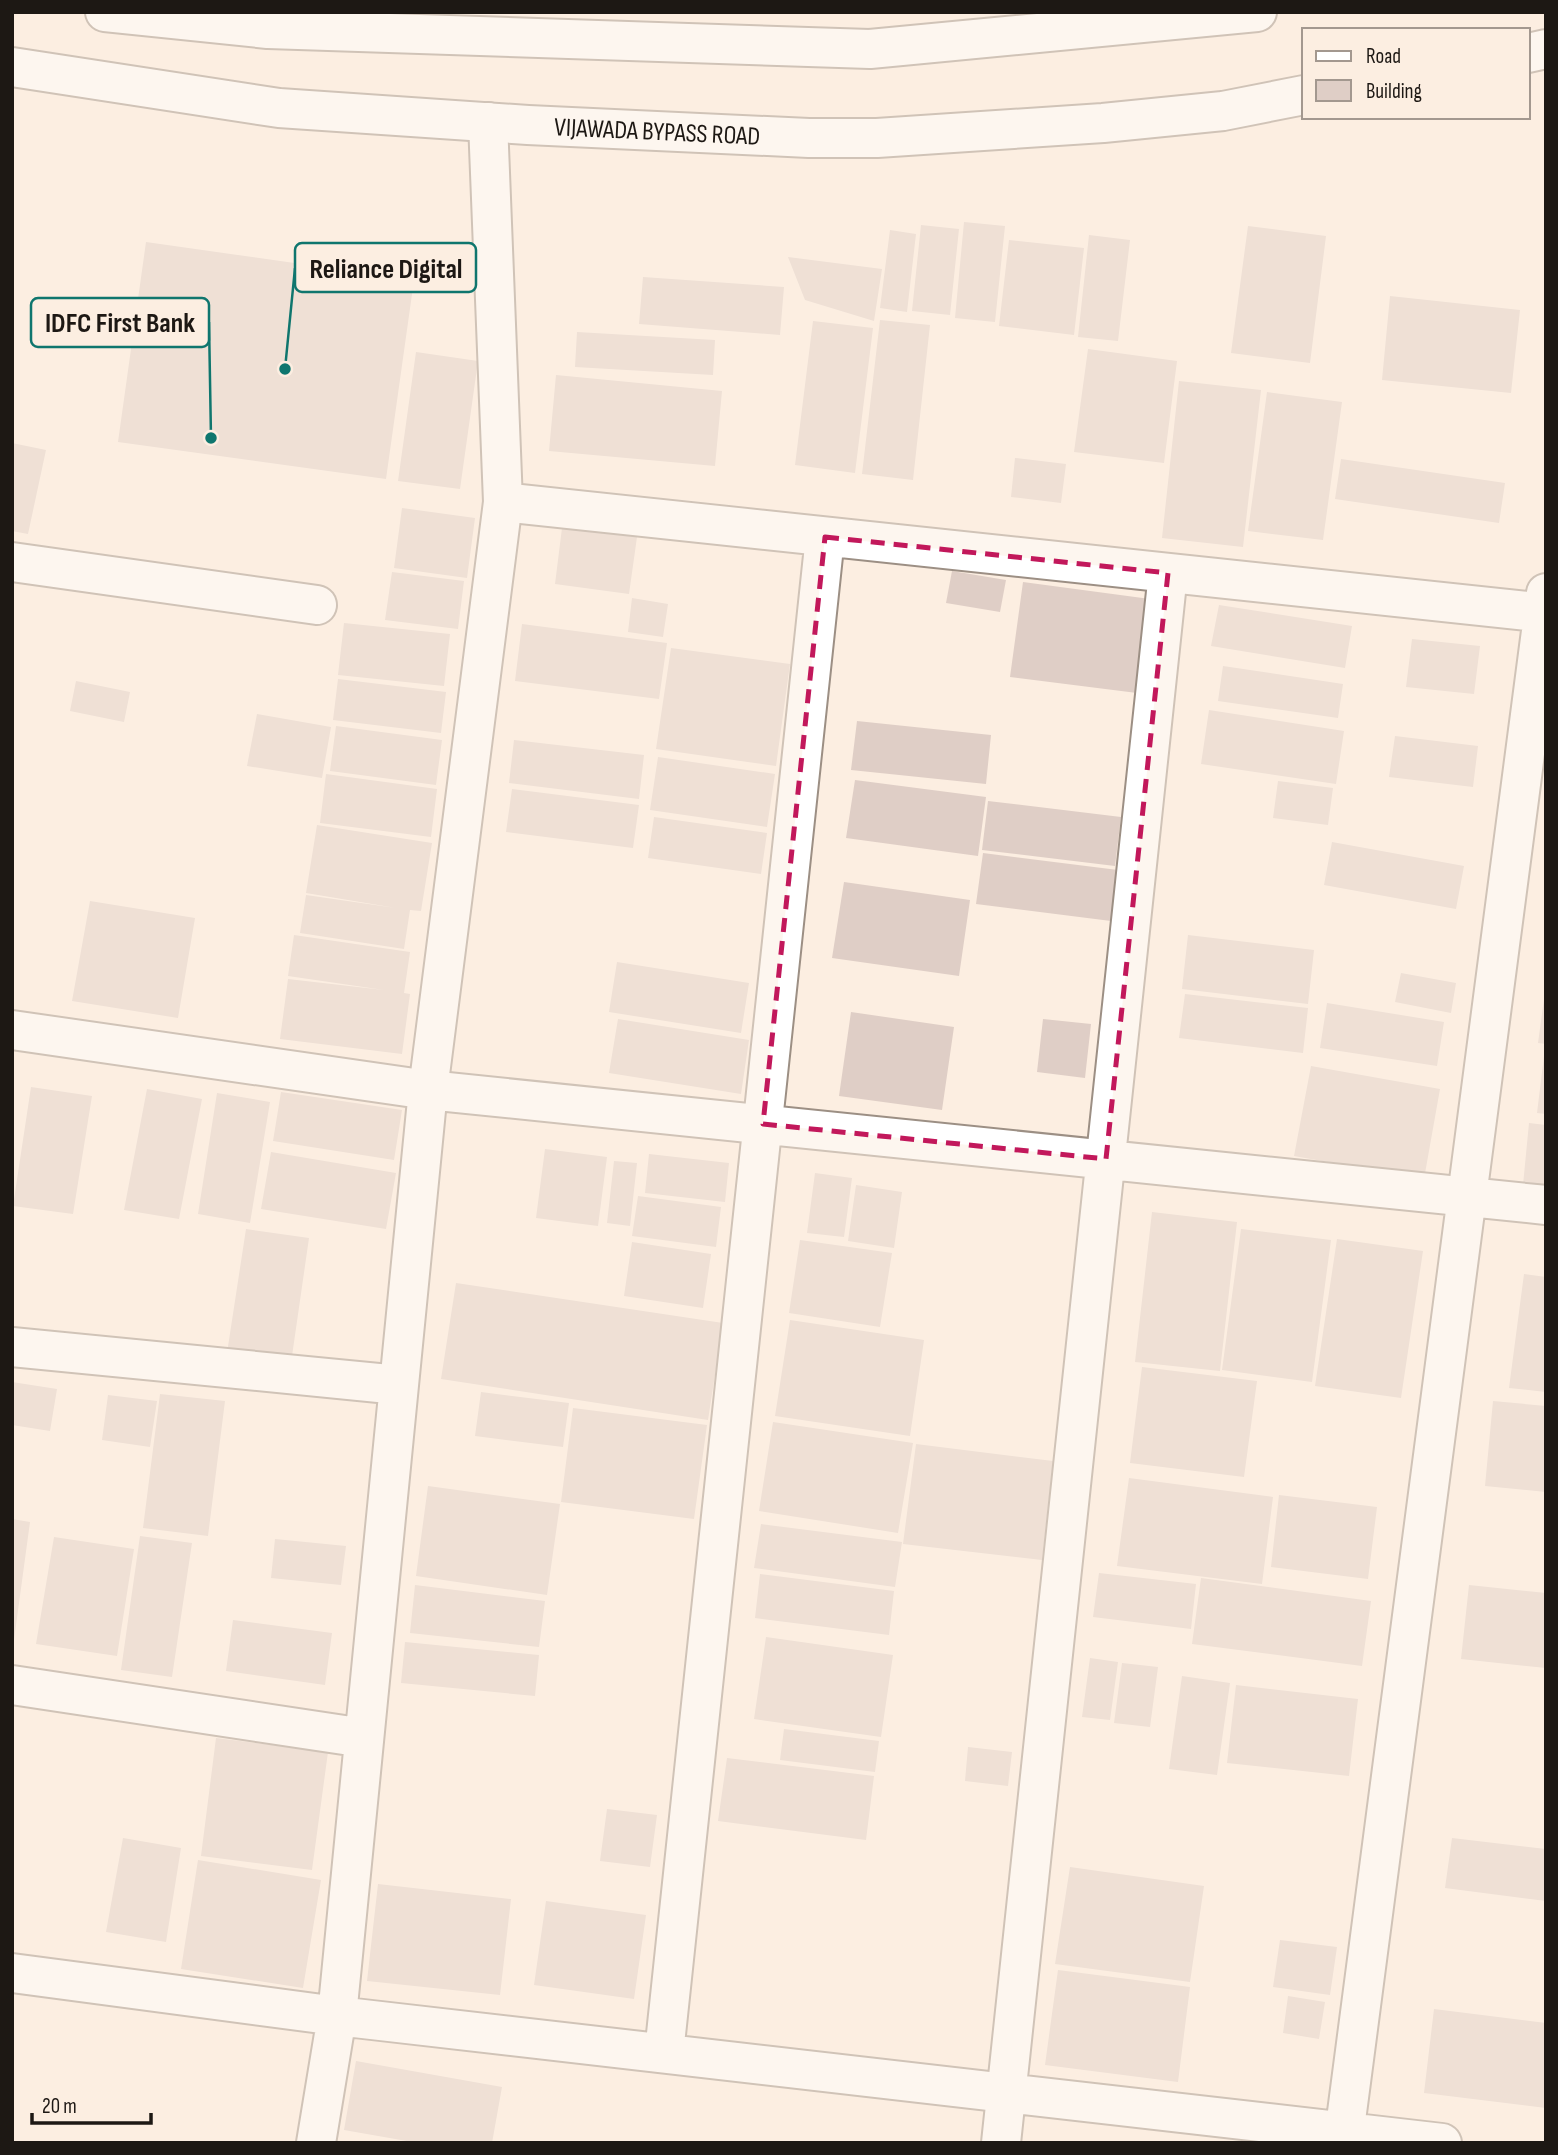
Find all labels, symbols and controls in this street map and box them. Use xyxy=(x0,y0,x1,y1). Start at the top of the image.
legend xyxy=(1302,28,1530,119)
text: Road xyxy=(1366,44,1401,69)
text: Building xyxy=(1366,79,1422,104)
street label: VIJAWADA BYPASS ROAD xyxy=(553,112,761,153)
callout: Reliance Digital xyxy=(295,243,476,292)
text: Reliance Digital xyxy=(309,253,463,286)
callout: IDFC First Bank xyxy=(31,298,209,347)
text: IDFC First Bank xyxy=(45,307,195,340)
scale bar xyxy=(32,2082,150,2126)
text: 20 m xyxy=(42,2094,77,2119)

